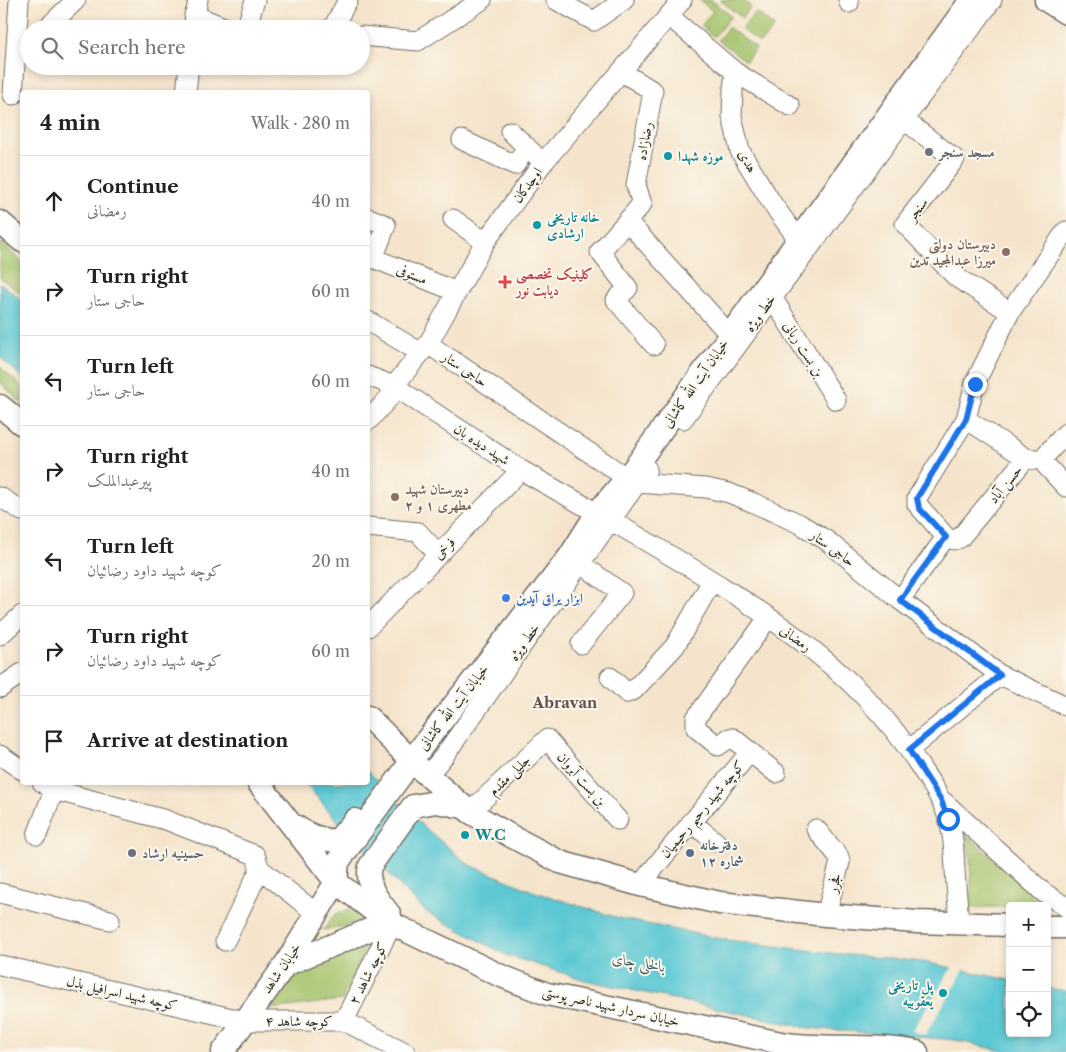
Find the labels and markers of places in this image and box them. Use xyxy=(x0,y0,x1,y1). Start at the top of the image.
place label: مسجد سنجر xyxy=(937,143,995,162)
marker: مسجد سنجر xyxy=(923,146,935,158)
place label: موزه شهدا xyxy=(678,147,723,166)
marker: موزه شهدا xyxy=(662,150,674,162)
place label: خانه تاریخی ارشادی xyxy=(547,208,600,242)
marker: خانه تاریخی ارشادی xyxy=(531,219,543,231)
place label: دبیرستان دولتی میرزا عبدالمجید تدین xyxy=(910,235,996,269)
marker: دبیرستان دولتی میرزا عبدالمجید تدین xyxy=(1000,246,1012,258)
place label: کلینیک تخصصی دیابت نور xyxy=(514,265,593,299)
marker: کلینیک تخصصی دیابت نور xyxy=(498,275,512,289)
place label: دبیرستان شهید مطهری ۱ و ۲ xyxy=(405,480,472,515)
marker: دبیرستان شهید مطهری ۱ و ۲ xyxy=(389,491,401,503)
place label: ابزار یراق آیدین xyxy=(516,589,583,607)
marker: ابزار یراق آیدین xyxy=(500,592,512,604)
place label: W.C xyxy=(474,826,506,844)
marker: W.C xyxy=(459,829,471,841)
place label: دفترخانه شماره ۱۲ xyxy=(700,836,744,870)
place label: حسینیه ارشاد xyxy=(142,844,204,862)
marker: حسینیه ارشاد xyxy=(126,847,138,859)
marker: دفترخانه شماره ۱۲ xyxy=(684,847,696,859)
place label: پل تاریخی یعقوبیه xyxy=(888,976,934,1010)
marker: پل تاریخی یعقوبیه xyxy=(937,987,949,999)

